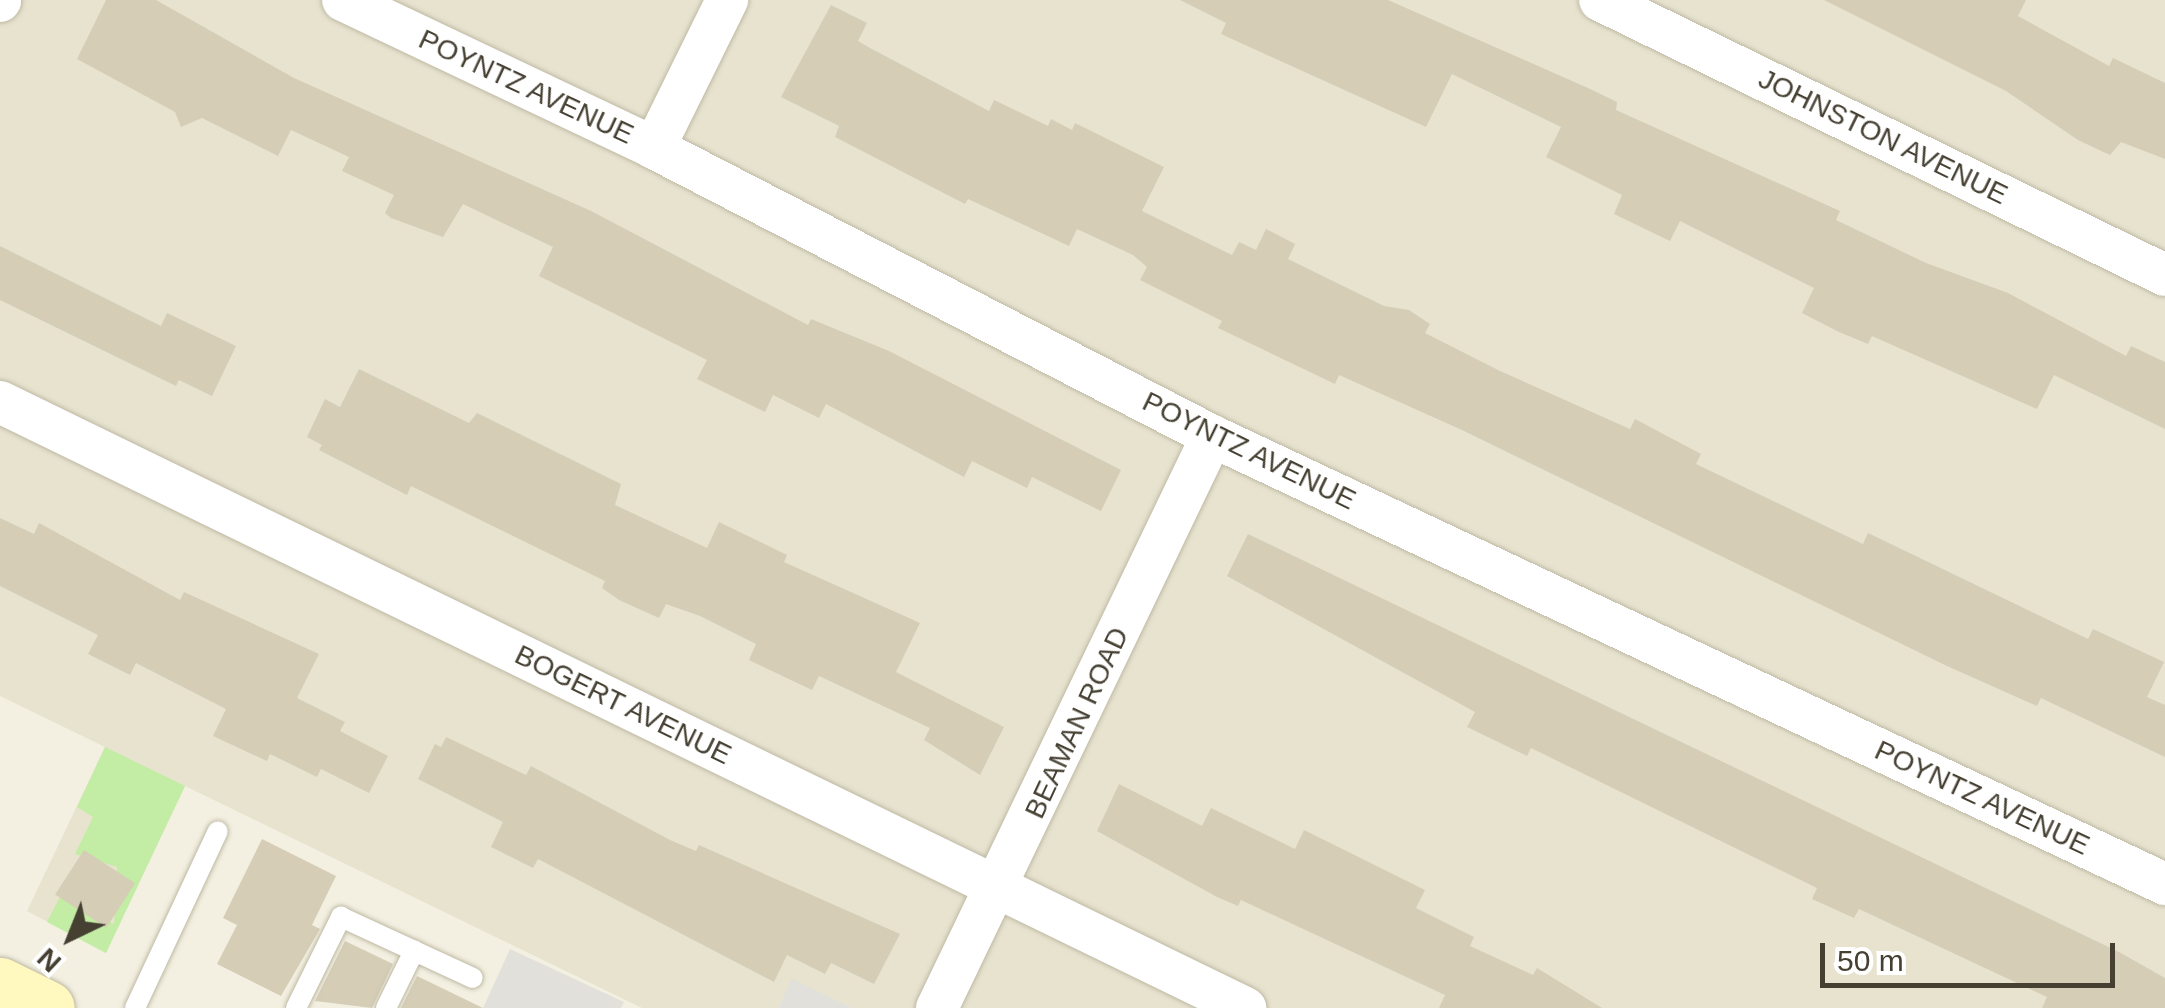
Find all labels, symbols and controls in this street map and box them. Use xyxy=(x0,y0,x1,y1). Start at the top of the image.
street label: POYNTZ AVENUE xyxy=(413,22,639,152)
street label: JOHNSTON AVENUE xyxy=(1752,62,2014,212)
street label: POYNTZ AVENUE xyxy=(1136,385,1362,517)
street label: BEAMAN ROAD xyxy=(1018,622,1136,824)
street label: BOGERT AVENUE xyxy=(508,638,738,772)
street label: POYNTZ AVENUE xyxy=(1869,733,2095,863)
north arrow xyxy=(20,888,120,988)
scale bar xyxy=(1825,923,2120,985)
text: N xyxy=(31,942,67,979)
text: 50 m xyxy=(1837,944,1904,977)

